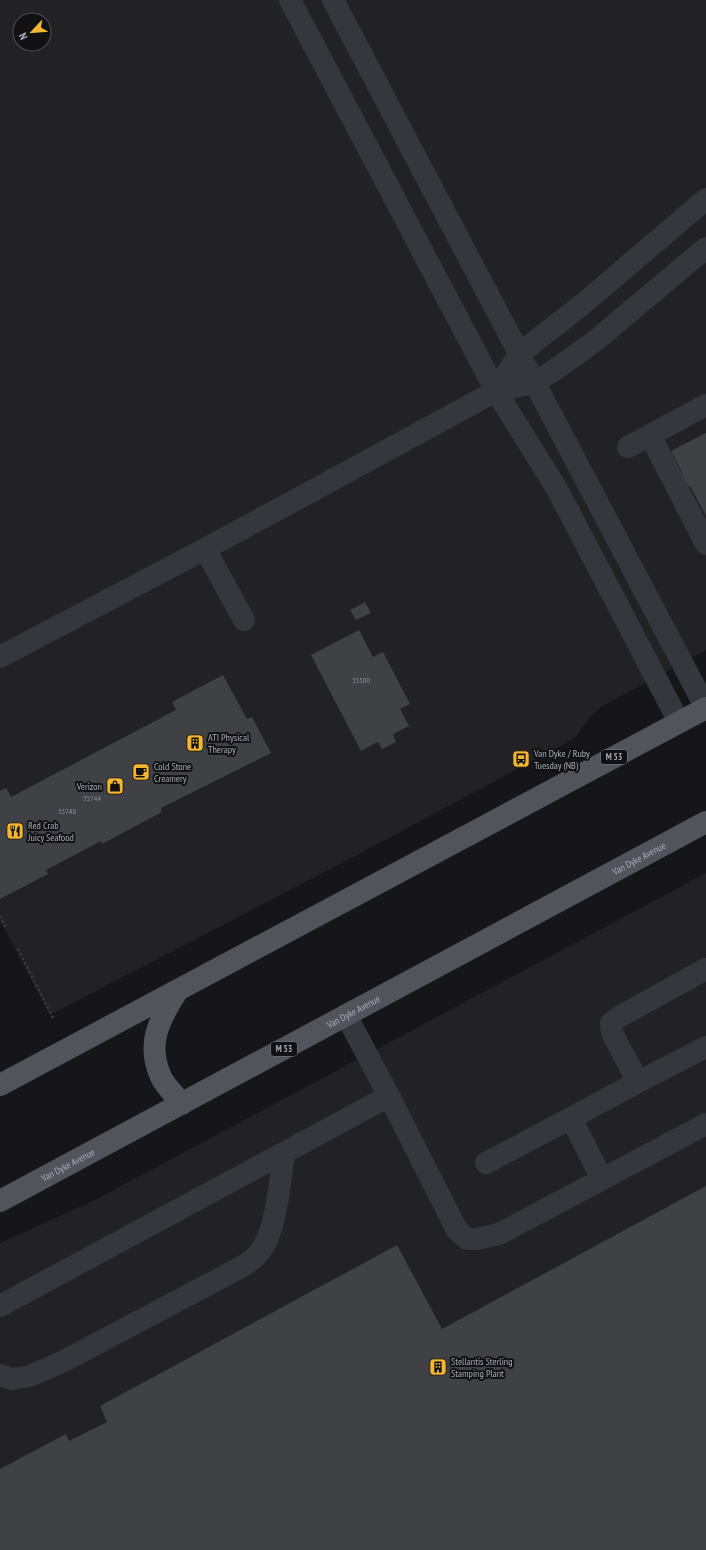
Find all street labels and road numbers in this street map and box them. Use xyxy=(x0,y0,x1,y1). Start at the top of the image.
road number: M 53 xyxy=(601,750,627,764)
street label: Van Dyke Avenue xyxy=(609,839,668,879)
street label: Van Dyke Avenue xyxy=(324,992,383,1032)
road number: M 53 xyxy=(271,1042,297,1056)
street label: Van Dyke Avenue xyxy=(38,1145,97,1185)

